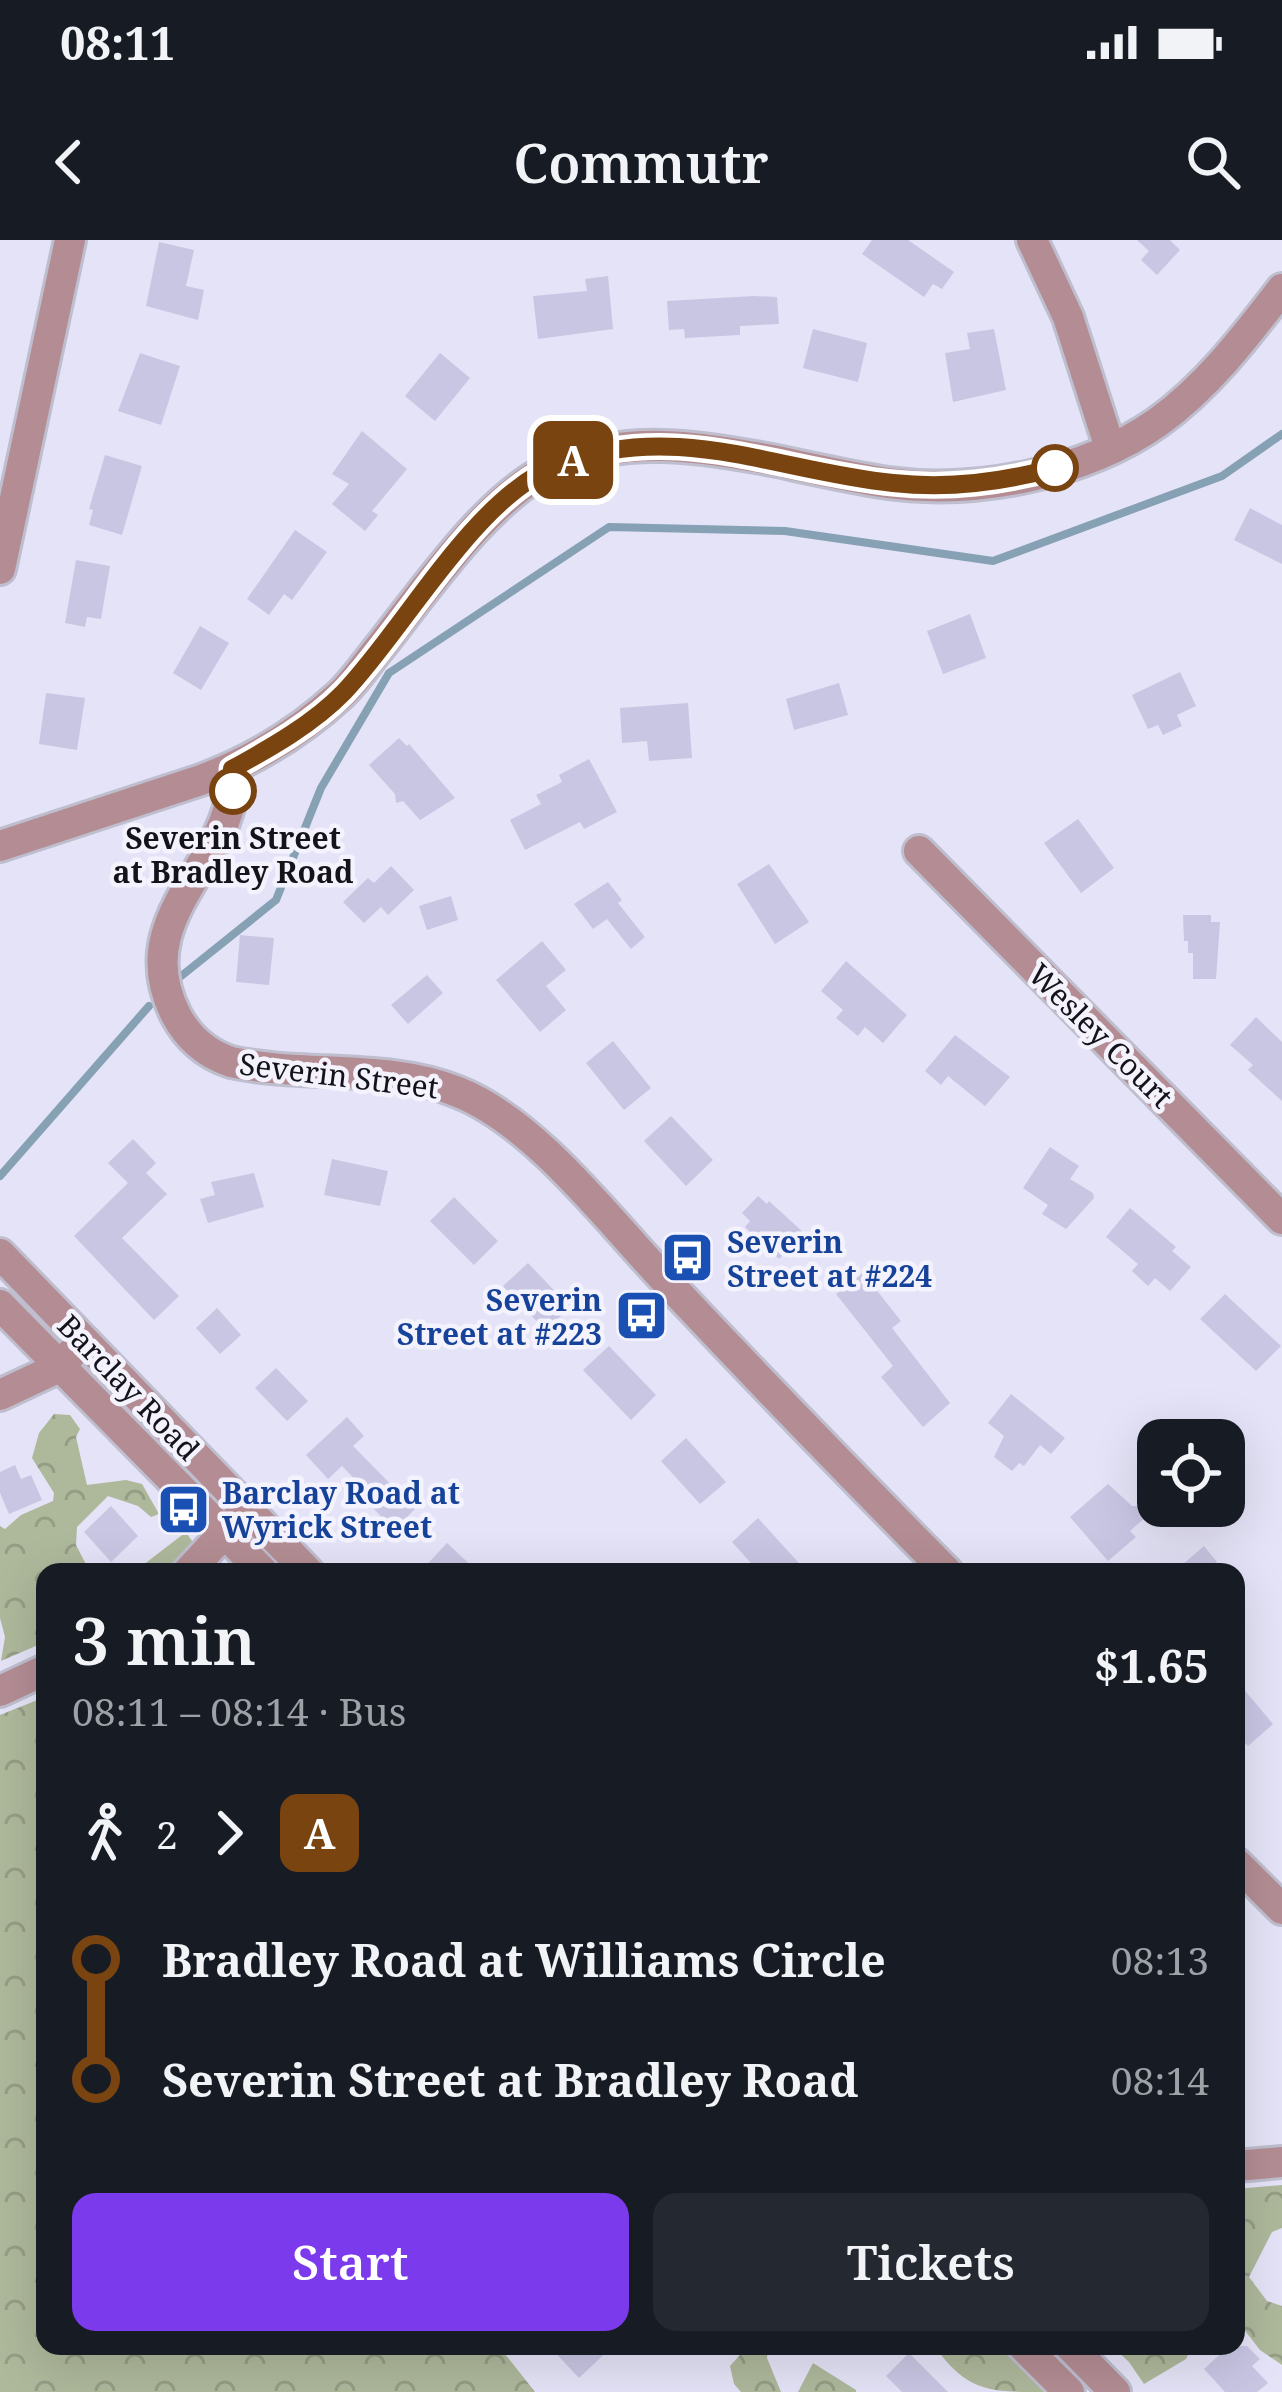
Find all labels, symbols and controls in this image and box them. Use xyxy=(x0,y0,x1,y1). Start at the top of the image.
text: 08:11 xyxy=(60,12,175,73)
text: Commutr xyxy=(513,125,769,199)
icon: back xyxy=(36,129,102,195)
icon: search xyxy=(1180,129,1246,195)
line badge: A xyxy=(534,421,612,499)
text: A xyxy=(557,431,589,488)
unlabelled marker xyxy=(1033,446,1077,490)
marker: Severin Street at Bradley Road xyxy=(211,769,255,813)
place label: Severin Street at Bradley Road xyxy=(113,817,353,892)
street label: Wesley Court xyxy=(1020,954,1182,1116)
street label: Severin Street xyxy=(237,1042,441,1108)
place label: Severin Street at #224 xyxy=(727,1221,932,1296)
bus stop icon: Severin Street at #224 xyxy=(660,1230,716,1286)
place label: Severin Street at #223 xyxy=(397,1279,602,1354)
bus stop icon: Severin Street at #223 xyxy=(613,1288,669,1344)
street label: Barclay Road xyxy=(49,1305,209,1469)
map controls xyxy=(1137,1419,1245,1527)
button: locate xyxy=(1137,1419,1245,1527)
place label: Barclay Road at Wyrick Street xyxy=(222,1472,460,1547)
bus stop icon: Barclay Road at Wyrick Street xyxy=(155,1481,211,1537)
text: 3 min xyxy=(72,1594,256,1684)
text: $1.65 xyxy=(1094,1635,1209,1696)
text: 08:11 – 08:14 · Bus xyxy=(72,1684,406,1737)
icon: walk xyxy=(72,1800,138,1866)
icon: forward xyxy=(196,1800,262,1866)
text: A xyxy=(304,1804,335,1861)
text: 2 xyxy=(156,1807,178,1860)
text: Bradley Road at Williams Circle xyxy=(162,1929,886,1990)
text: 08:13 xyxy=(1111,1933,1209,1986)
text: Severin Street at Bradley Road xyxy=(162,2049,858,2110)
text: 08:14 xyxy=(1111,2053,1209,2106)
button: Start xyxy=(72,2193,629,2331)
button: Tickets xyxy=(653,2193,1209,2331)

